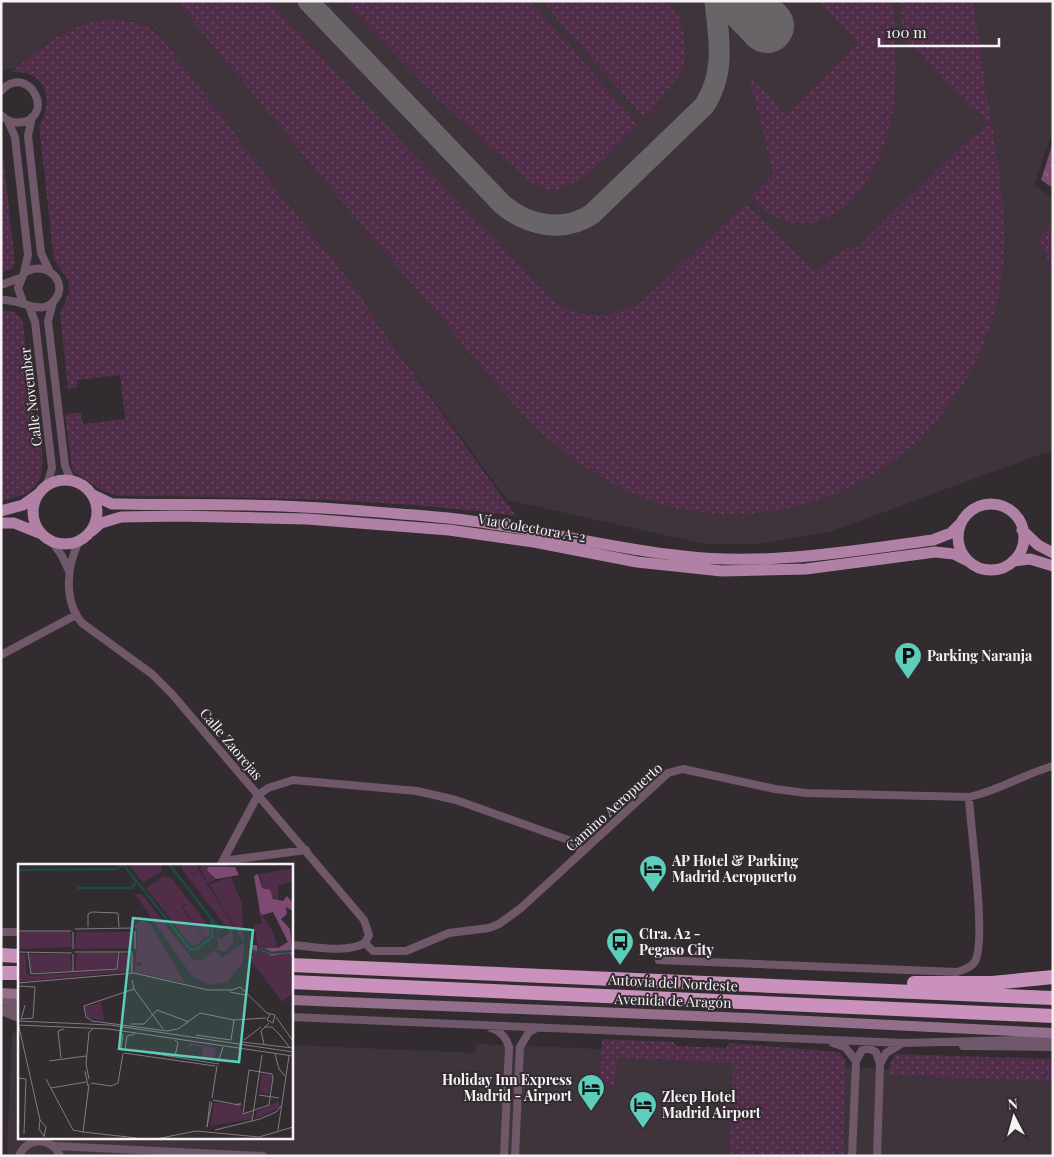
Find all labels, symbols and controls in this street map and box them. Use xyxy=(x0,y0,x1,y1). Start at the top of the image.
scale bar xyxy=(879,15,999,47)
text: 100 m xyxy=(886,22,927,42)
street label: Calle November xyxy=(15,346,46,448)
street label: Vía Colectora A-2 xyxy=(476,508,588,546)
parking icon: Parking Naranja xyxy=(893,641,923,680)
place label: Parking Naranja xyxy=(927,646,1033,665)
street label: Calle Zaorejas xyxy=(196,704,267,783)
street label: Camino Aeropuerto xyxy=(561,758,666,855)
place label: AP Hotel & Parking Madrid Aeropuerto xyxy=(671,851,798,886)
hotel icon: AP Hotel & Parking Madrid Aeropuerto xyxy=(638,854,668,893)
inset map xyxy=(18,864,292,1140)
place label: Ctra. A2 - Pegaso City xyxy=(639,924,715,959)
bus stop icon: Ctra. A2 - Pegaso City xyxy=(605,927,635,966)
street label: Autovía del Nordeste xyxy=(607,970,738,995)
street label: Avenida de Aragón xyxy=(613,989,732,1012)
place label: Holiday Inn Express Madrid - Airport xyxy=(442,1070,572,1105)
hotel icon: Holiday Inn Express Madrid - Airport xyxy=(576,1073,606,1112)
place label: Zleep Hotel Madrid Airport xyxy=(662,1087,761,1122)
hotel icon: Zleep Hotel Madrid Airport xyxy=(628,1090,658,1129)
north arrow xyxy=(989,1092,1039,1142)
text: N xyxy=(1007,1094,1019,1114)

